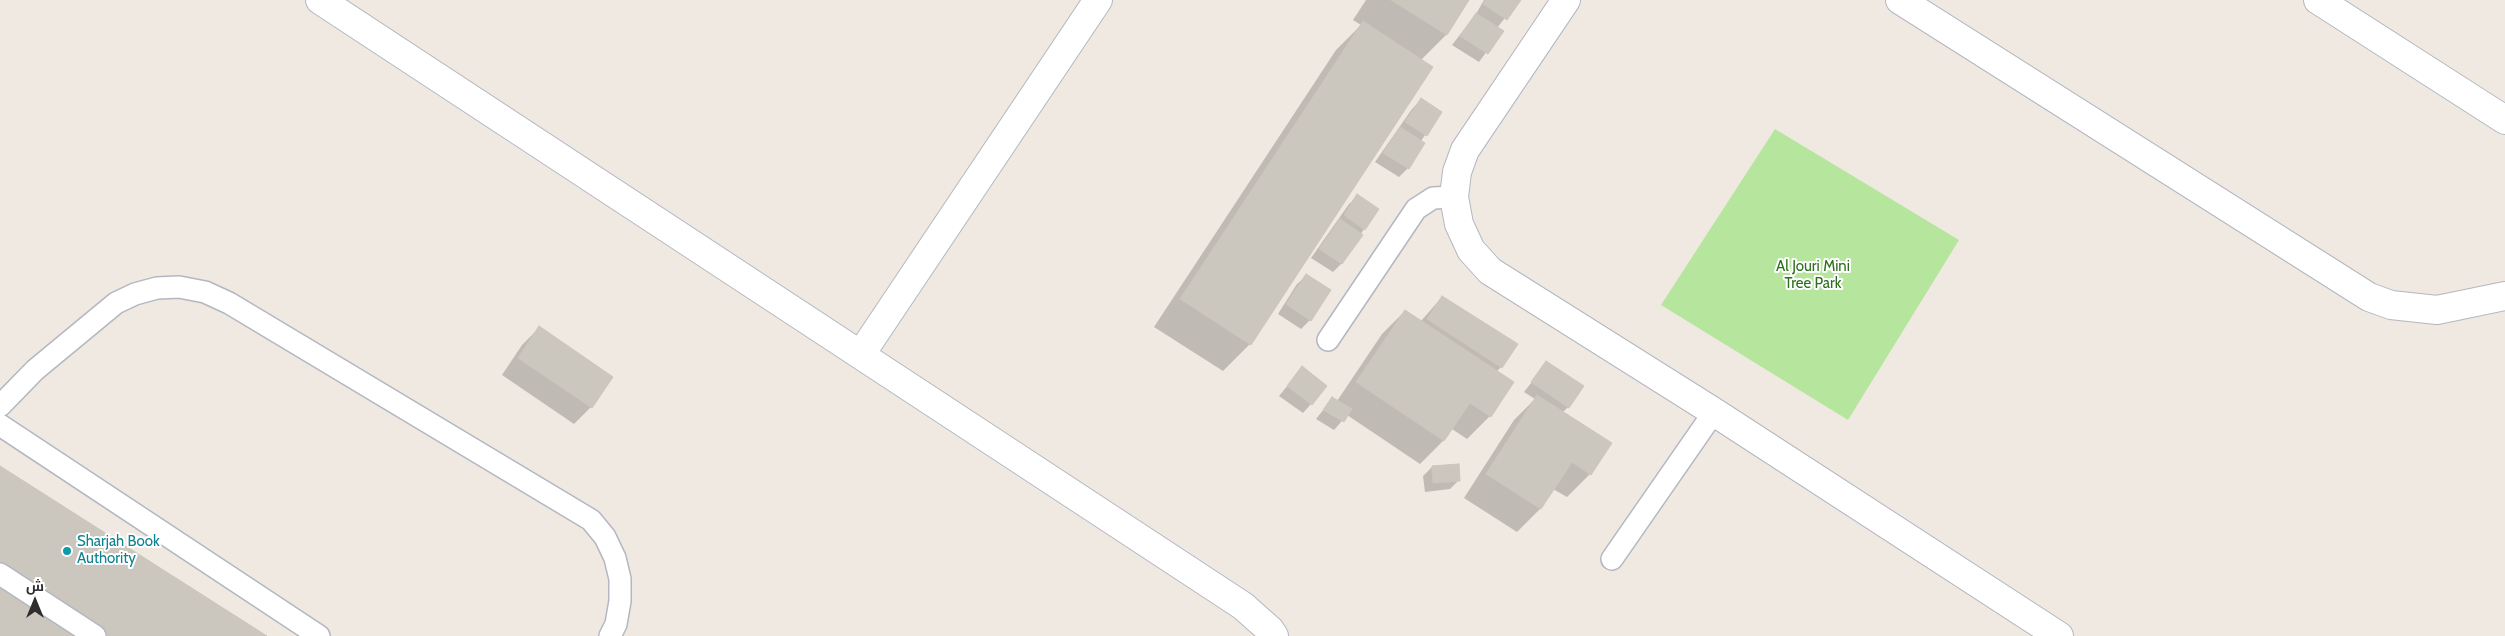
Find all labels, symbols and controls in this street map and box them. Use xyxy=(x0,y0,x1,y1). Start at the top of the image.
park label: Al Jouri Mini Tree Park xyxy=(1776,258,1850,293)
place label: Sharjah Book Authority xyxy=(77,533,160,568)
marker: Sharjah Book Authority xyxy=(61,545,73,557)
north arrow xyxy=(10,576,60,626)
text: ش xyxy=(26,577,44,595)

